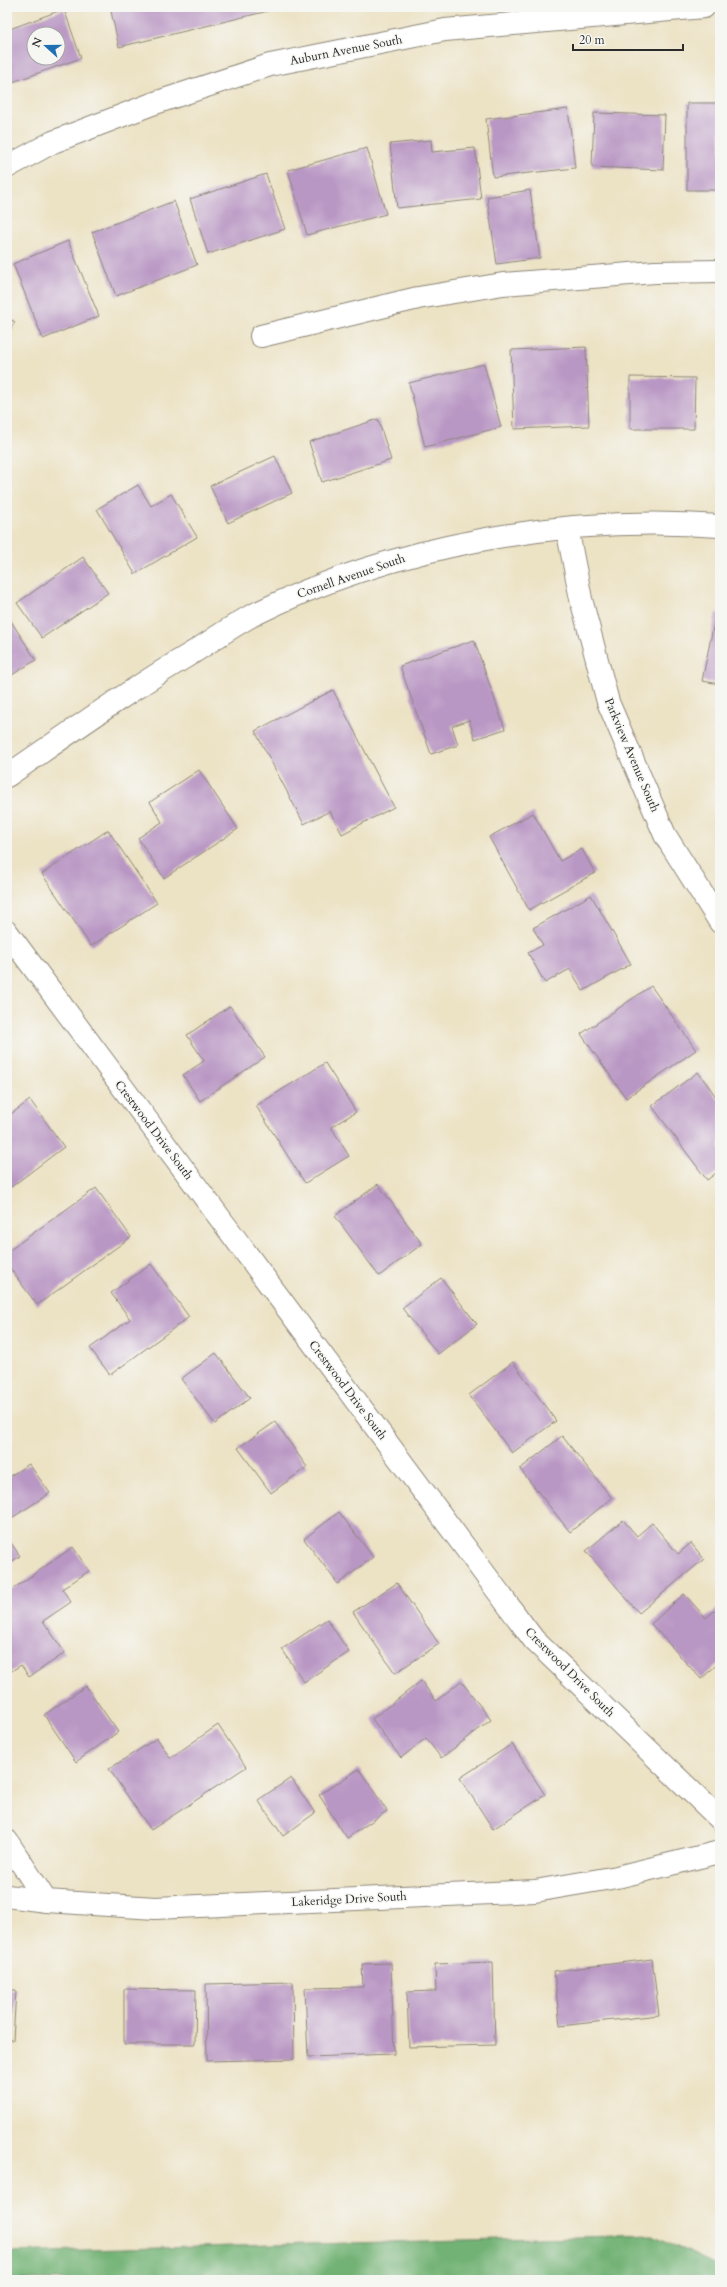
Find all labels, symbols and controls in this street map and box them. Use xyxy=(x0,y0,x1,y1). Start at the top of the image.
north arrow xyxy=(26,26,66,66)
scale bar xyxy=(573,26,683,52)
street label: Auburn Avenue South xyxy=(288,31,404,69)
text: 20 m xyxy=(579,32,606,48)
text: N xyxy=(28,35,46,50)
street label: Cornell Avenue South xyxy=(295,550,408,602)
street label: Parkview Avenue South xyxy=(601,696,663,815)
street label: Crestwood Drive South xyxy=(111,1077,197,1183)
street label: Crestwood Drive South xyxy=(305,1337,391,1443)
street label: Crestwood Drive South xyxy=(522,1624,619,1721)
street label: Lakeridge Drive South xyxy=(291,1888,408,1910)

